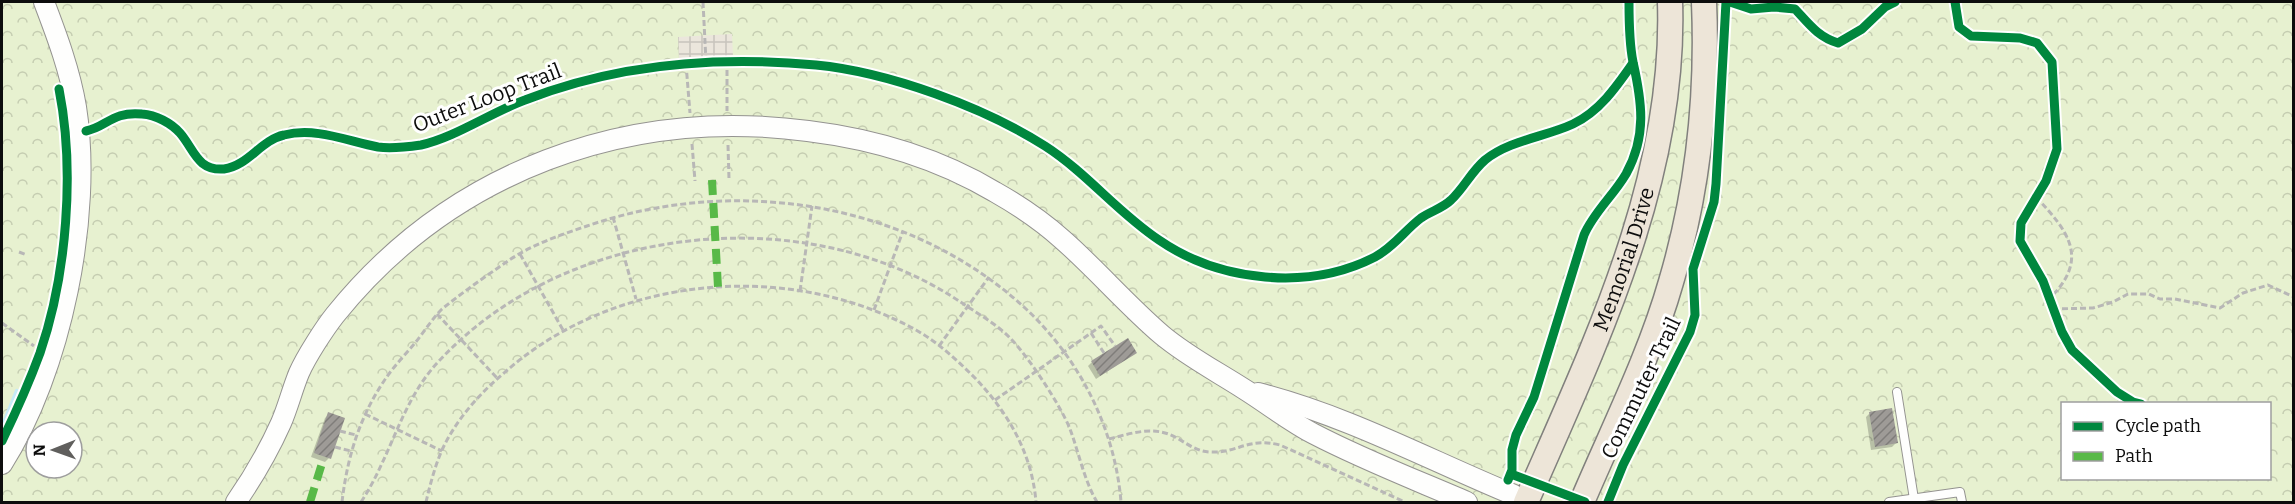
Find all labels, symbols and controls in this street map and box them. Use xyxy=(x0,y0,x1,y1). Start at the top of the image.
street label: Outer Loop Trail xyxy=(409,58,565,138)
street label: Memorial Drive xyxy=(1588,184,1660,335)
street label: Commuter Trail xyxy=(1595,313,1687,463)
legend xyxy=(2061,402,2271,480)
text: Cycle path xyxy=(2115,415,2201,437)
north arrow xyxy=(24,420,84,480)
text: N xyxy=(30,444,49,457)
text: Path xyxy=(2115,445,2153,467)

